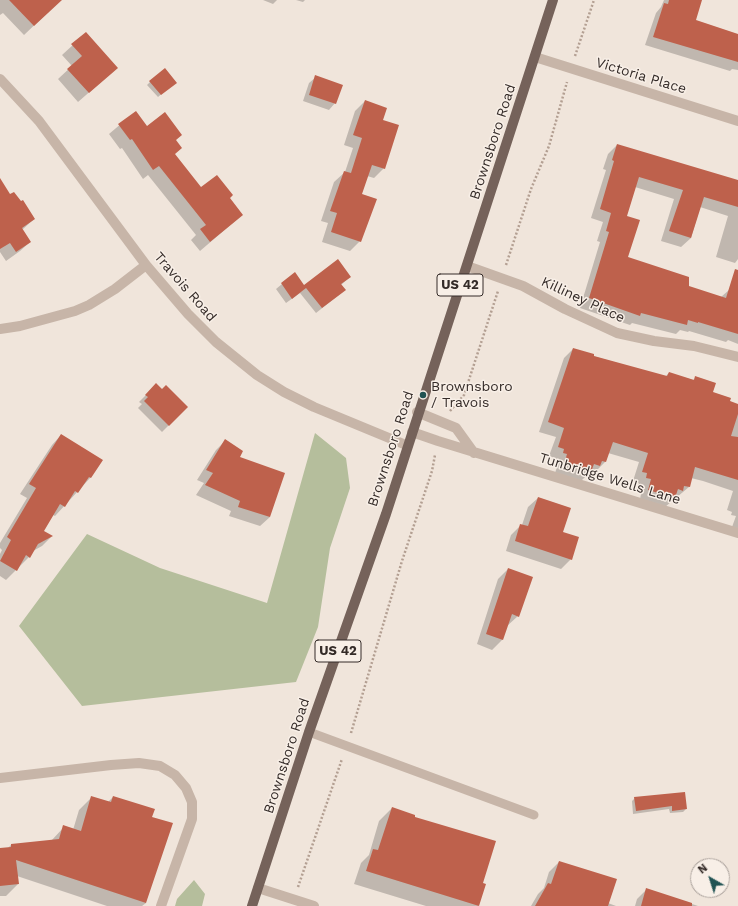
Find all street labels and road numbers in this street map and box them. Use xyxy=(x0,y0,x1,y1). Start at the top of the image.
street label: Victoria Place xyxy=(594,54,688,98)
street label: Brownsboro Road xyxy=(466,82,520,202)
street label: Travois Road xyxy=(150,249,220,325)
street label: Killiney Place xyxy=(539,273,627,327)
road number: US 42 xyxy=(437,274,483,296)
street label: Brownsboro Road xyxy=(364,389,418,509)
street label: Tunbridge Wells Lane xyxy=(537,449,683,509)
road number: US 42 xyxy=(315,640,361,662)
street label: Brownsboro Road xyxy=(260,696,314,816)

